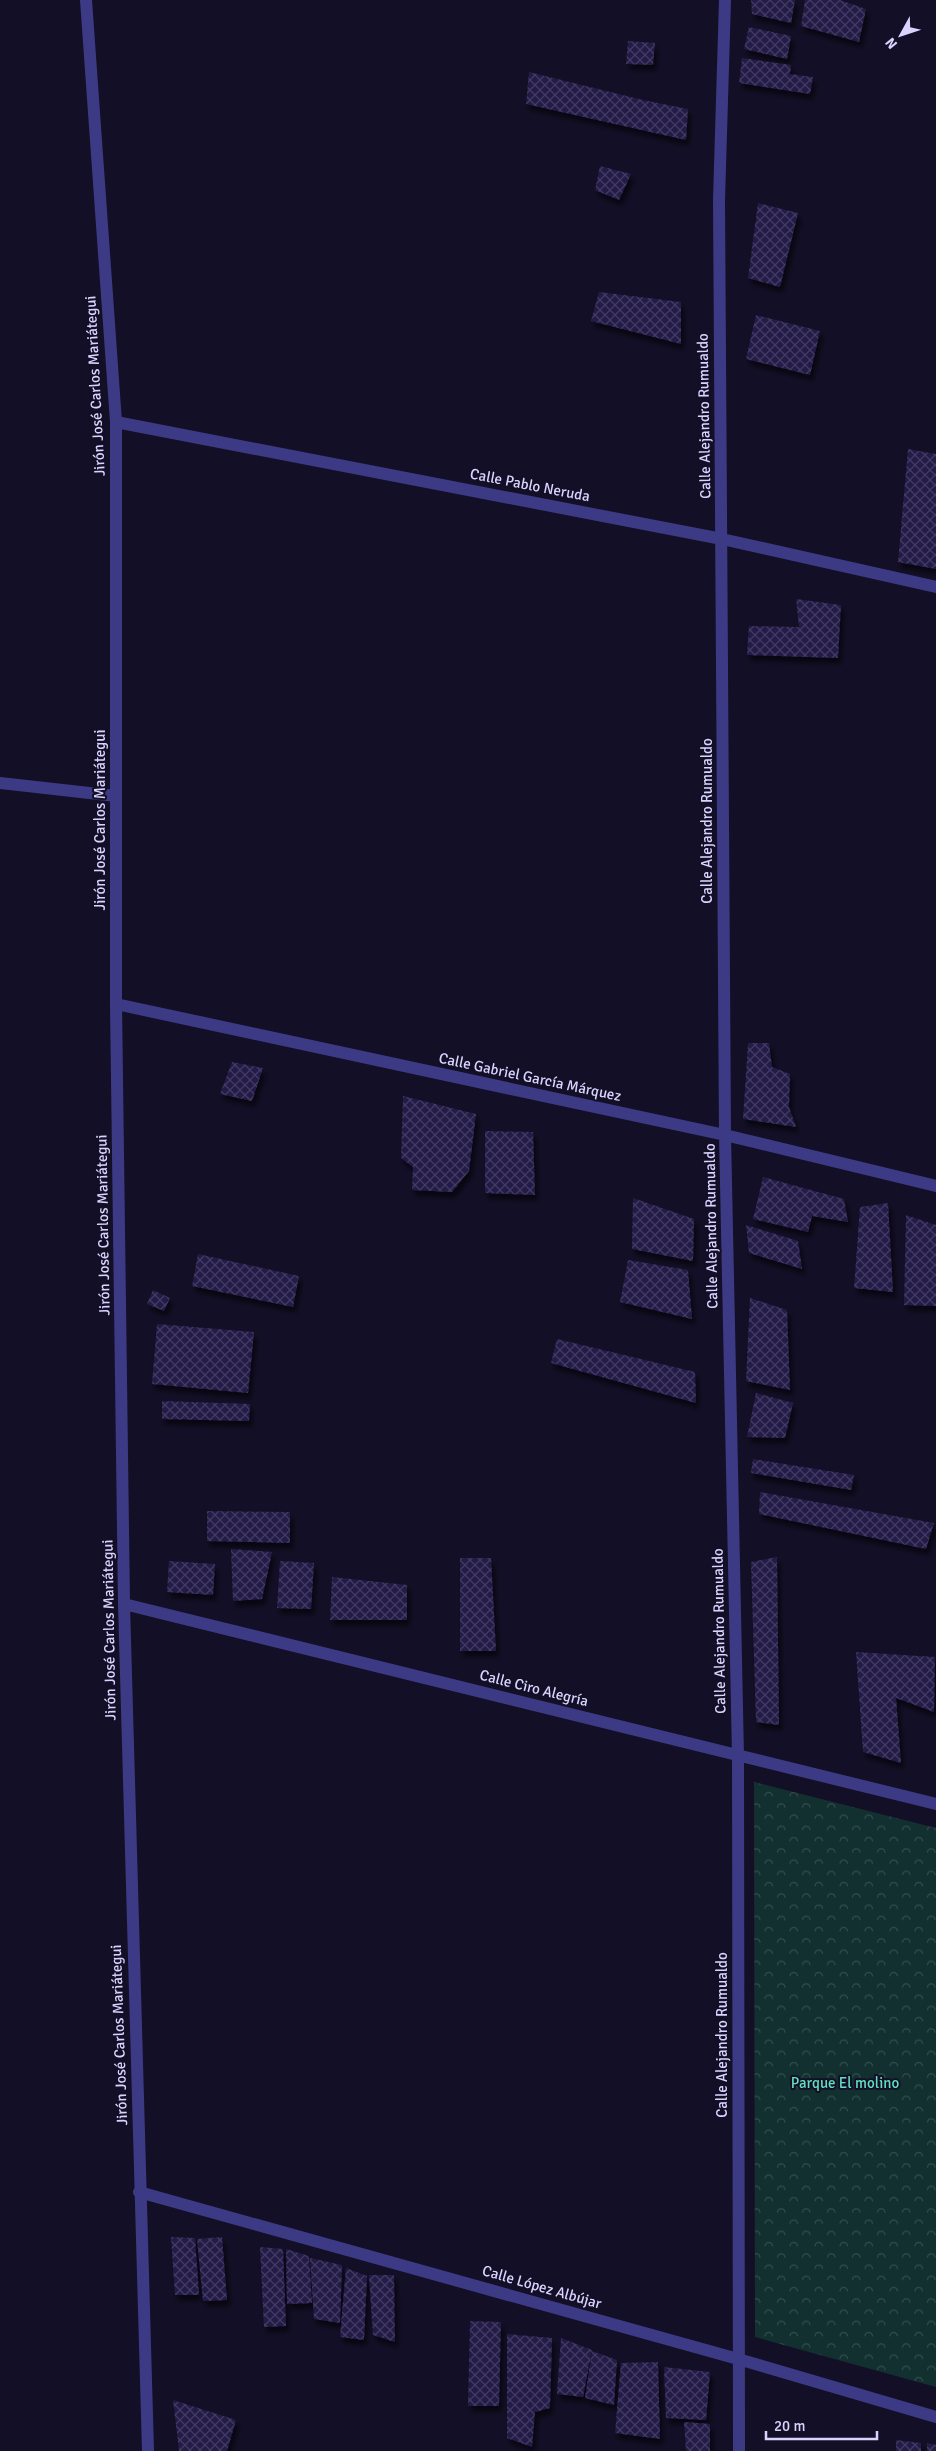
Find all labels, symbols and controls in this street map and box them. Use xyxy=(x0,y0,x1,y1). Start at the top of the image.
north arrow xyxy=(876,10,926,60)
text: N xyxy=(882,34,901,52)
street label: Jirón José Carlos Mariátegui xyxy=(81,295,109,477)
street label: Calle Alejandro Rumualdo xyxy=(694,333,714,499)
street label: Calle Pablo Neruda xyxy=(468,465,592,505)
street label: Jirón José Carlos Mariátegui xyxy=(91,730,109,910)
street label: Calle Alejandro Rumualdo xyxy=(698,738,716,904)
street label: Calle Gabriel García Márquez xyxy=(437,1049,623,1105)
street label: Jirón José Carlos Mariátegui xyxy=(92,1134,114,1316)
street label: Calle Alejandro Rumualdo xyxy=(701,1143,721,1309)
street label: Jirón José Carlos Mariátegui xyxy=(98,1539,120,1721)
street label: Calle Alejandro Rumualdo xyxy=(709,1548,729,1714)
street label: Calle Ciro Alegría xyxy=(478,1666,590,1710)
street label: Jirón José Carlos Mariátegui xyxy=(107,1944,131,2126)
street label: Calle Alejandro Rumualdo xyxy=(713,1952,731,2118)
park label: Parque El molino xyxy=(791,2074,899,2092)
street label: Calle López Albújar xyxy=(480,2261,604,2313)
scale bar xyxy=(766,2408,877,2440)
text: 20 m xyxy=(774,2417,805,2435)

